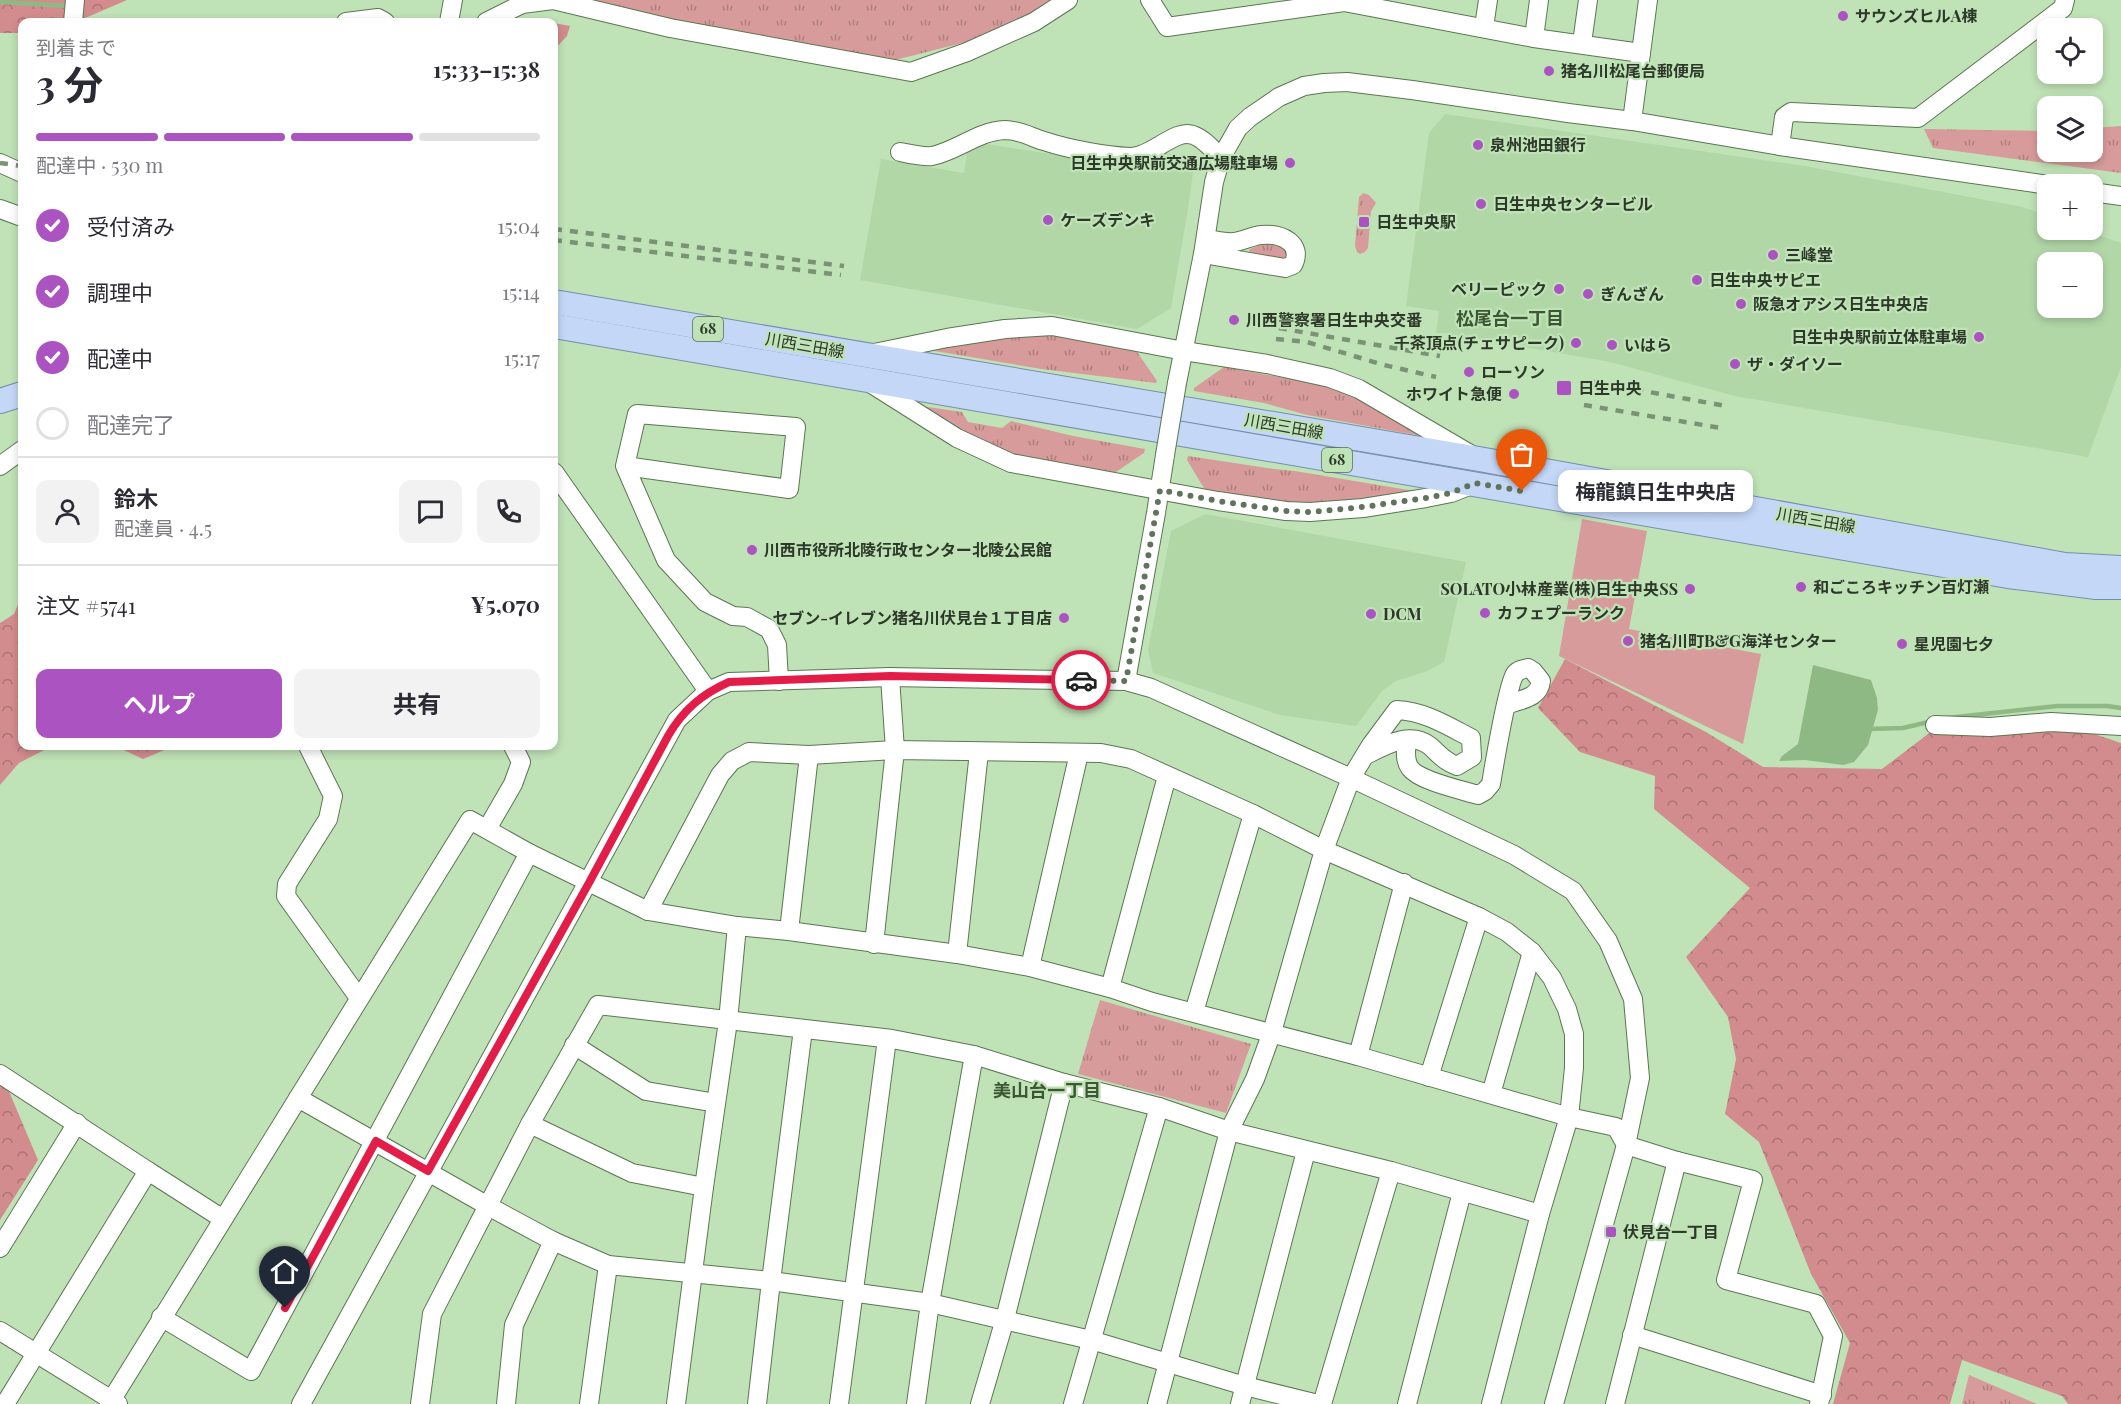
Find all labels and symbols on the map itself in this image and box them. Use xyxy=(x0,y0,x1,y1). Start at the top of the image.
place label: サウンズヒルA棟 xyxy=(1855,5,1977,26)
marker: サウンズヒルA棟 xyxy=(1836,9,1850,23)
place label: 猪名川松尾台郵便局 xyxy=(1561,60,1705,81)
marker: 猪名川松尾台郵便局 xyxy=(1542,64,1556,78)
place label: 泉州池田銀行 xyxy=(1490,134,1586,155)
marker: 泉州池田銀行 xyxy=(1471,138,1485,152)
place label: 日生中央駅前交通広場駐車場 xyxy=(1070,152,1278,173)
marker: 日生中央駅前交通広場駐車場 xyxy=(1283,156,1297,170)
place label: 日生中央センタービル xyxy=(1493,193,1653,214)
marker: 日生中央センタービル xyxy=(1474,197,1488,211)
place label: ケーズデンキ xyxy=(1060,209,1155,230)
place label: 日生中央駅 xyxy=(1376,211,1456,232)
marker: ケーズデンキ xyxy=(1041,213,1055,227)
marker: 日生中央駅 xyxy=(1357,215,1371,229)
place label: 三峰堂 xyxy=(1785,244,1833,265)
marker: 三峰堂 xyxy=(1766,248,1780,262)
place label: 日生中央サピエ xyxy=(1709,269,1821,290)
marker: 日生中央サピエ xyxy=(1690,273,1704,287)
place label: ベリーピック xyxy=(1451,278,1547,299)
marker: ベリーピック xyxy=(1552,282,1566,296)
place label: ぎんざん xyxy=(1600,283,1664,304)
marker: ぎんざん xyxy=(1581,287,1595,301)
place label: 阪急オアシス日生中央店 xyxy=(1753,293,1928,314)
marker: 阪急オアシス日生中央店 xyxy=(1734,297,1748,311)
district label: 松尾台一丁目 xyxy=(1456,306,1564,330)
place label: 川西警察署日生中央交番 xyxy=(1246,309,1422,330)
marker: 川西警察署日生中央交番 xyxy=(1227,313,1241,327)
road number: 68 xyxy=(693,317,723,341)
place label: 日生中央駅前立体駐車場 xyxy=(1791,326,1967,347)
street label: 川西三田線 xyxy=(764,327,846,362)
marker: 日生中央駅前立体駐車場 xyxy=(1972,330,1986,344)
place label: 千茶頂点(チェサピーク) xyxy=(1394,332,1564,353)
place label: いはら xyxy=(1624,334,1672,355)
marker: 千茶頂点(チェサピーク) xyxy=(1569,336,1583,350)
marker: いはら xyxy=(1605,338,1619,352)
place label: ザ・ダイソー xyxy=(1747,353,1843,374)
marker: ザ・ダイソー xyxy=(1728,357,1742,371)
place label: ローソン xyxy=(1481,361,1545,382)
marker: ローソン xyxy=(1462,365,1476,379)
place label: 日生中央 xyxy=(1578,377,1642,398)
marker: 日生中央 xyxy=(1555,379,1573,397)
place label: ホワイト急便 xyxy=(1406,383,1502,404)
marker: ホワイト急便 xyxy=(1507,387,1521,401)
street label: 川西三田線 xyxy=(1243,408,1325,443)
pin xyxy=(1496,429,1547,491)
road number: 68 xyxy=(1322,448,1352,472)
callout: 梅龍鎮日生中央店 xyxy=(1558,470,1753,512)
street label: 川西三田線 xyxy=(1775,502,1857,537)
place label: 川西市役所北陵行政センター北陵公民館 xyxy=(764,539,1052,560)
marker: 川西市役所北陵行政センター北陵公民館 xyxy=(745,543,759,557)
place label: 和ごころキッチン百灯瀬 xyxy=(1813,576,1989,597)
place label: SOLATO小林産業(株)日生中央SS xyxy=(1440,578,1678,599)
marker: 和ごころキッチン百灯瀬 xyxy=(1794,580,1808,594)
marker: SOLATO小林産業(株)日生中央SS xyxy=(1683,582,1697,596)
place label: カフェプーランク xyxy=(1497,602,1625,623)
place label: DCM xyxy=(1383,603,1422,624)
marker: カフェプーランク xyxy=(1478,606,1492,620)
place label: セブン‐イレブン猪名川伏見台１丁目店 xyxy=(772,607,1052,628)
marker: DCM xyxy=(1364,607,1378,621)
marker: セブン‐イレブン猪名川伏見台１丁目店 xyxy=(1057,611,1071,625)
place label: 猪名川町B&G海洋センター xyxy=(1640,630,1837,651)
place label: 星児園七夕 xyxy=(1914,633,1994,654)
marker: 猪名川町B&G海洋センター xyxy=(1621,634,1635,648)
marker: 星児園七夕 xyxy=(1895,637,1909,651)
courier xyxy=(1051,650,1111,710)
district label: 美山台一丁目 xyxy=(993,1078,1101,1102)
place label: 伏見台一丁目 xyxy=(1623,1221,1719,1242)
marker: 伏見台一丁目 xyxy=(1604,1225,1618,1239)
pin xyxy=(259,1246,310,1308)

